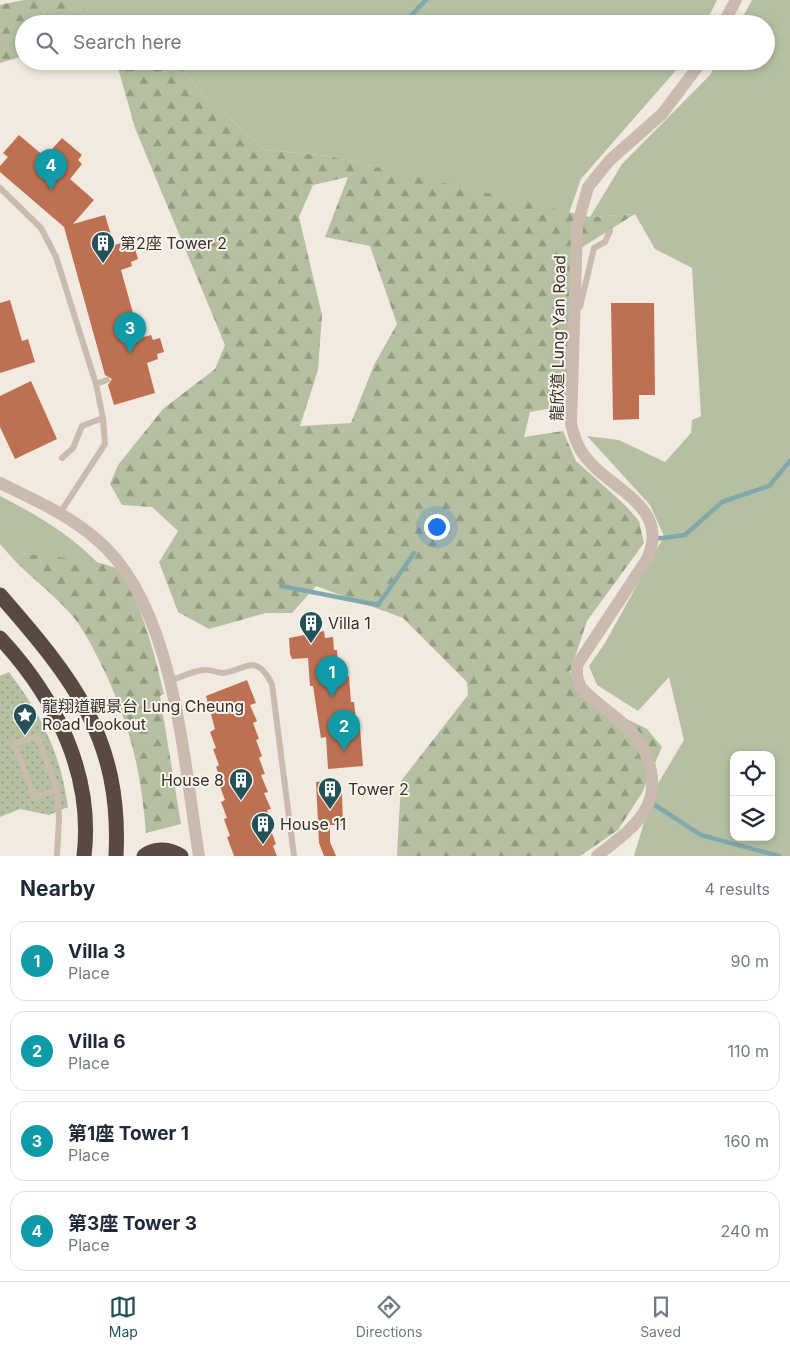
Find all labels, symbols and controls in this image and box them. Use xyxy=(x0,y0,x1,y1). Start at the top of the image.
search box xyxy=(15,15,775,70)
icon: search xyxy=(33,29,61,57)
text: Search here xyxy=(73,31,182,54)
pin: 4 xyxy=(35,149,67,190)
building icon: 第2座 Tower 2 xyxy=(90,230,116,264)
place label: 第2座 Tower 2 xyxy=(120,233,227,253)
street label: 龍欣道 Lung Yan Road xyxy=(547,255,569,421)
pin: 3 xyxy=(114,312,146,353)
your location xyxy=(424,514,450,540)
building icon: Villa 1 xyxy=(298,610,324,644)
place label: Villa 1 xyxy=(328,613,371,633)
pin: 1 xyxy=(316,656,348,697)
place label: 龍翔道觀景台 Lung Cheung Road Lookout xyxy=(42,696,244,734)
place icon: 龍翔道觀景台 Lung Cheung Road Lookout xyxy=(12,702,38,736)
pin: 2 xyxy=(328,710,360,751)
map controls xyxy=(730,751,775,841)
button: locate xyxy=(730,751,775,796)
building icon: House 8 xyxy=(228,767,254,801)
place label: House 8 xyxy=(161,770,224,790)
building icon: Tower 2 xyxy=(317,776,343,810)
place label: Tower 2 xyxy=(348,779,409,799)
button: layers xyxy=(730,796,775,841)
building icon: House 11 xyxy=(250,811,276,845)
place label: House 11 xyxy=(280,814,346,834)
text: Nearby xyxy=(20,876,95,901)
text: 4 results xyxy=(705,879,770,899)
text: Villa 3 xyxy=(68,940,125,963)
text: 1 xyxy=(34,951,40,971)
text: 90 m xyxy=(730,951,769,971)
text: Place xyxy=(68,963,110,983)
text: Villa 6 xyxy=(68,1030,126,1053)
text: 2 xyxy=(32,1041,42,1061)
text: 110 m xyxy=(727,1041,769,1061)
text: Place xyxy=(68,1053,110,1073)
text: 第1座 Tower 1 xyxy=(68,1122,189,1145)
text: 3 xyxy=(32,1131,42,1151)
text: 160 m xyxy=(724,1131,769,1151)
text: Place xyxy=(68,1145,110,1165)
text: 第3座 Tower 3 xyxy=(68,1212,197,1235)
text: 4 xyxy=(32,1221,42,1241)
text: 240 m xyxy=(721,1221,769,1241)
text: Place xyxy=(68,1235,110,1255)
tab: Map xyxy=(109,1293,138,1340)
tab: Directions xyxy=(356,1293,422,1340)
tab: Saved xyxy=(640,1293,681,1340)

